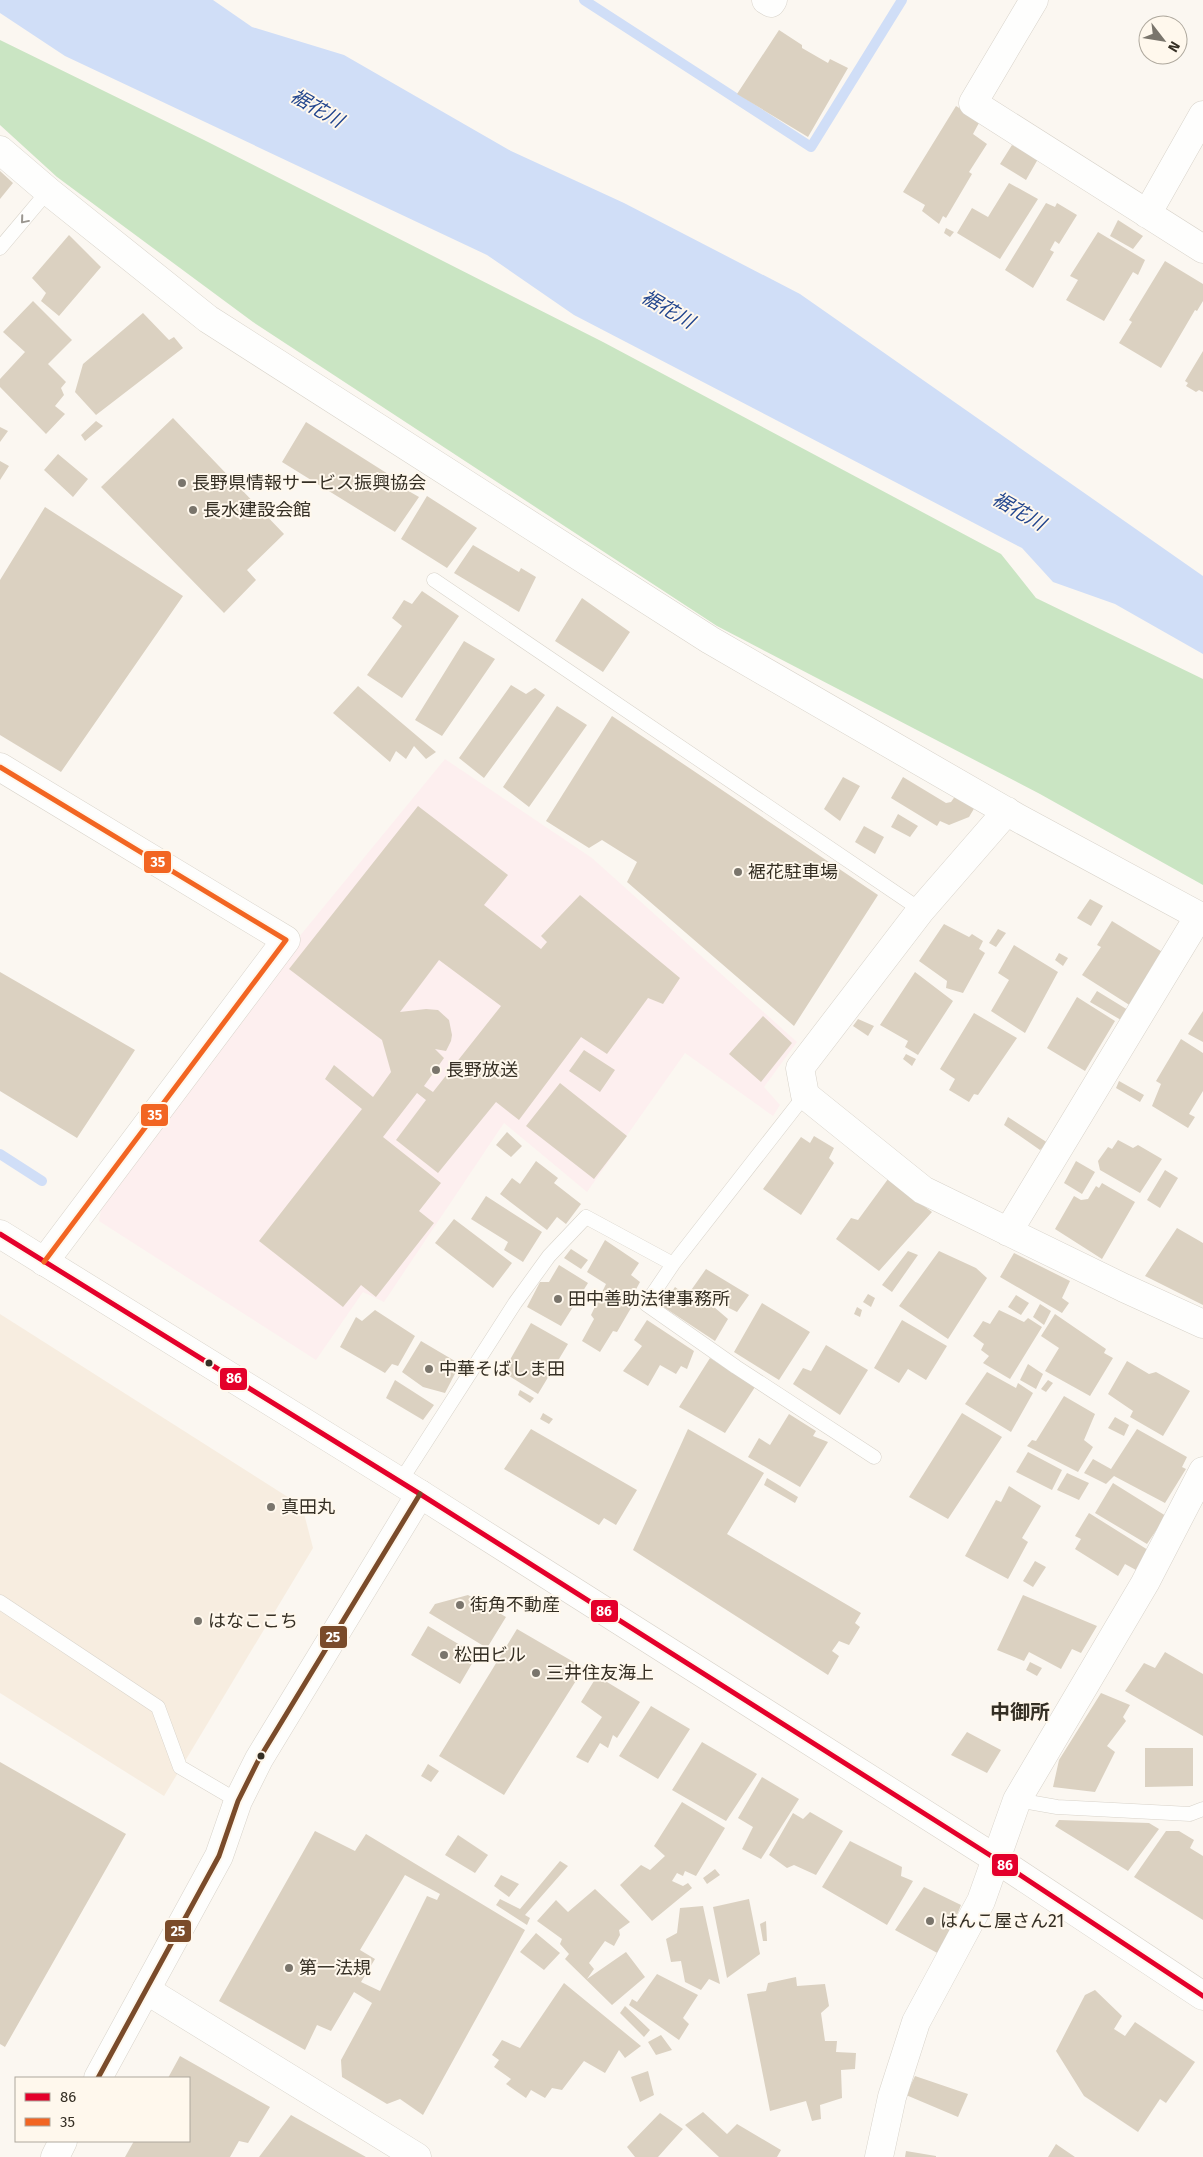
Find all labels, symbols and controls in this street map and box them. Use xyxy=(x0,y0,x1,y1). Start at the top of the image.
north arrow xyxy=(1138,15,1188,65)
text: N xyxy=(1164,38,1183,55)
water label: 裾花川 xyxy=(287,84,349,133)
one-way arrow xyxy=(21,214,30,223)
water label: 裾花川 xyxy=(638,285,700,334)
place label: 長野県情報サービス振興協会 xyxy=(192,472,426,494)
marker: 長野県情報サービス振興協会 xyxy=(176,477,188,489)
water label: 裾花川 xyxy=(989,487,1051,536)
place label: 長水建設会館 xyxy=(203,499,311,521)
marker: 長水建設会館 xyxy=(187,504,199,516)
line badge: 35 xyxy=(143,850,172,874)
text: 35 xyxy=(150,854,166,871)
place label: 裾花駐車場 xyxy=(748,861,838,883)
marker: 裾花駐車場 xyxy=(732,866,744,878)
place label: 長野放送 xyxy=(446,1059,518,1081)
marker: 長野放送 xyxy=(430,1064,442,1076)
line badge: 35 xyxy=(140,1103,169,1127)
text: 35 xyxy=(147,1107,163,1124)
place label: 田中善助法律事務所 xyxy=(568,1288,730,1310)
marker: 田中善助法律事務所 xyxy=(552,1293,564,1305)
unlabelled marker xyxy=(204,1358,214,1368)
place label: 中華そばしま田 xyxy=(439,1358,565,1380)
marker: 中華そばしま田 xyxy=(423,1363,435,1375)
line badge: 86 xyxy=(219,1367,248,1391)
text: 86 xyxy=(226,1370,242,1387)
place label: 真田丸 xyxy=(281,1496,335,1518)
marker: 真田丸 xyxy=(265,1501,277,1513)
place label: 街角不動産 xyxy=(470,1594,560,1616)
marker: 街角不動産 xyxy=(454,1599,466,1611)
line badge: 86 xyxy=(590,1599,619,1623)
text: 86 xyxy=(596,1603,612,1620)
place label: はなここち xyxy=(208,1610,298,1632)
marker: はなここち xyxy=(192,1615,204,1627)
line badge: 25 xyxy=(319,1625,348,1649)
text: 25 xyxy=(326,1629,341,1646)
place label: 松田ビル xyxy=(454,1644,526,1666)
marker: 松田ビル xyxy=(438,1649,450,1661)
place label: 三井住友海上 xyxy=(546,1662,654,1684)
marker: 三井住友海上 xyxy=(530,1667,542,1679)
district label: 中御所 xyxy=(990,1700,1050,1724)
unlabelled marker xyxy=(256,1751,266,1761)
line badge: 86 xyxy=(991,1853,1019,1877)
text: 86 xyxy=(997,1857,1013,1874)
place label: はんこ屋さん21 xyxy=(940,1910,1064,1932)
marker: はんこ屋さん21 xyxy=(924,1915,936,1927)
line badge: 25 xyxy=(164,1919,192,1943)
text: 25 xyxy=(171,1923,186,1940)
place label: 第一法規 xyxy=(299,1957,371,1979)
marker: 第一法規 xyxy=(283,1962,295,1974)
legend xyxy=(15,2077,190,2142)
text: 86 xyxy=(60,2088,76,2106)
text: 35 xyxy=(60,2113,75,2131)

